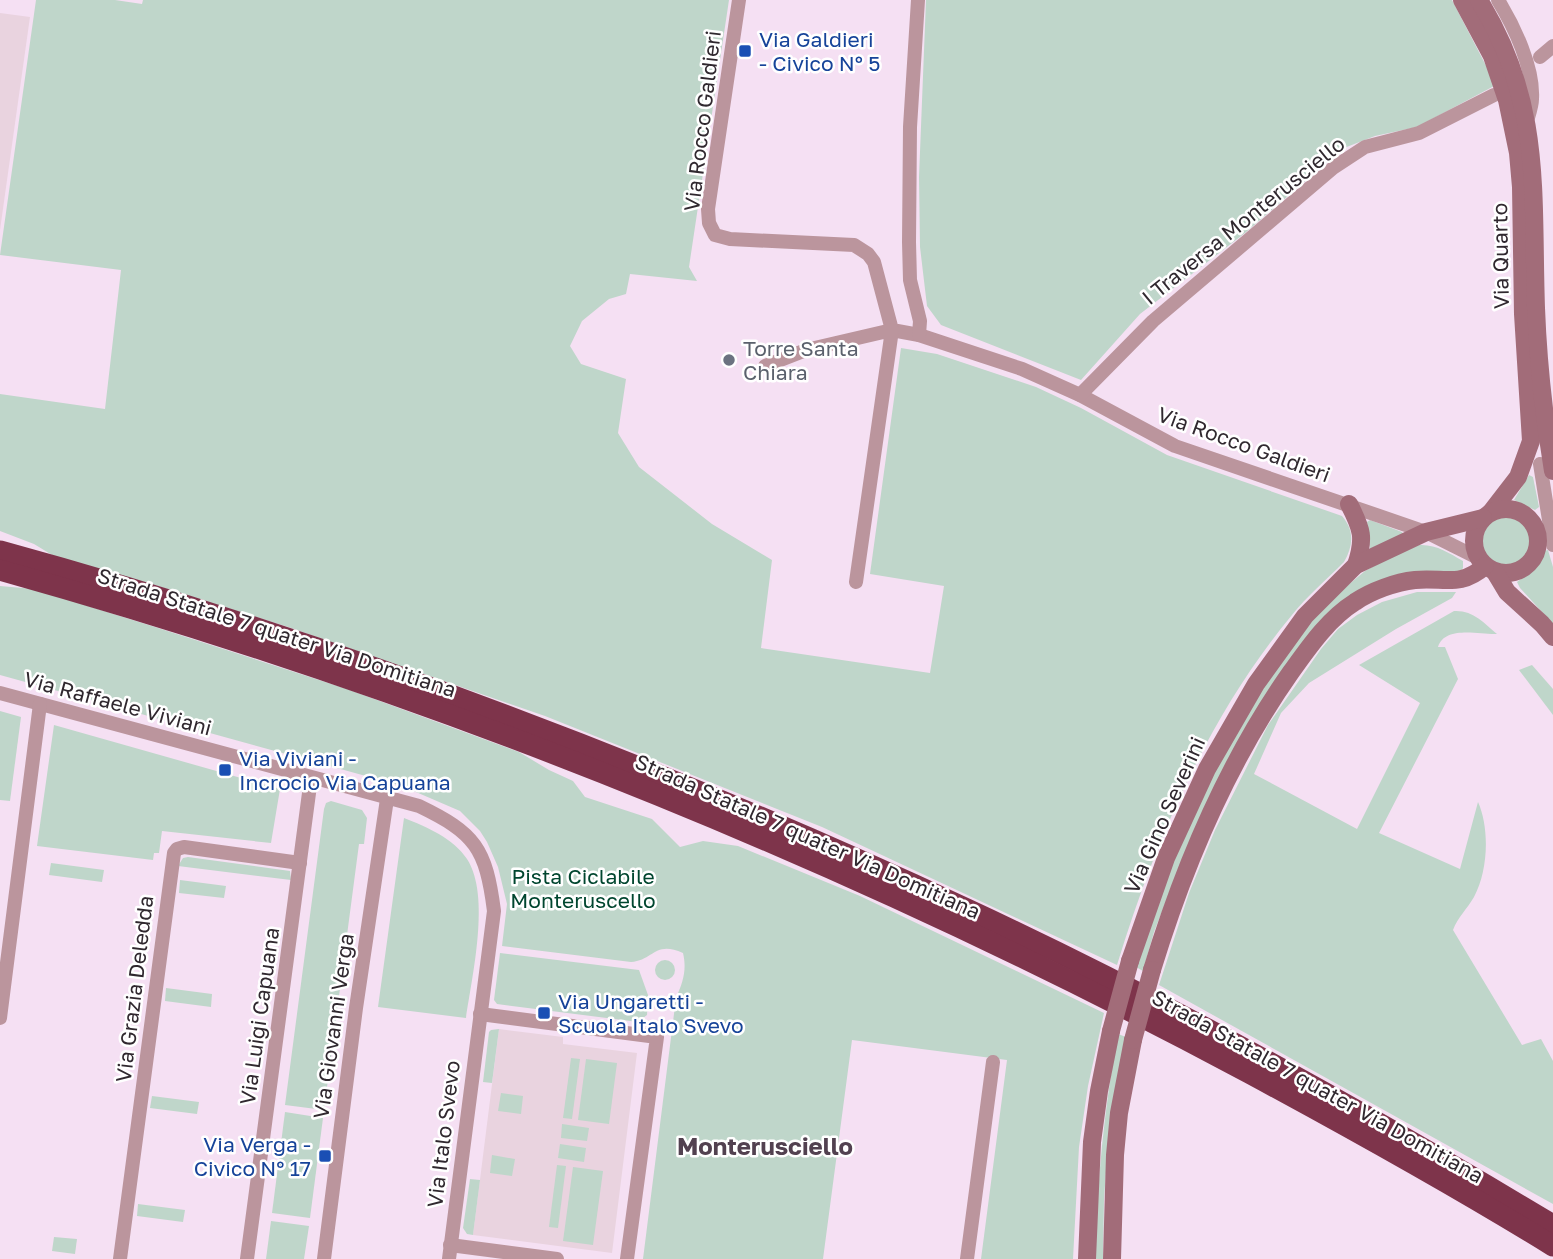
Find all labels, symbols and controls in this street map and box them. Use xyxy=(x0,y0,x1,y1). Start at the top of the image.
place label: Via Galdieri - Civico N° 5 xyxy=(759,26,880,76)
street label: Via Rocco Galdieri xyxy=(678,29,726,213)
marker: Via Galdieri - Civico N° 5 xyxy=(737,43,753,59)
street label: I Traversa Monterusciello xyxy=(1136,130,1350,310)
street label: Via Quarto xyxy=(1486,203,1514,309)
place label: Torre Santa Chiara xyxy=(743,335,859,385)
marker: Torre Santa Chiara xyxy=(721,352,737,368)
street label: Via Rocco Galdieri xyxy=(1154,401,1334,487)
street label: Strada Statale 7 quater Via Domitiana xyxy=(95,562,459,702)
street label: Via Raffaele Viviani xyxy=(21,665,215,741)
street label: Via Gino Severini xyxy=(1118,732,1210,898)
place label: Via Viviani - Incrocio Via Capuana xyxy=(239,745,451,795)
street label: Strada Statale 7 quater Via Domitiana xyxy=(631,748,985,924)
marker: Via Viviani - Incrocio Via Capuana xyxy=(217,762,233,778)
park label: Pista Ciclabile Monteruscello xyxy=(510,863,656,913)
street label: Via Grazia Deledda xyxy=(110,894,158,1084)
street label: Via Luigi Capuana xyxy=(234,926,284,1106)
street label: Via Giovanni Verga xyxy=(307,932,359,1120)
street label: Strada Statale 7 quater Via Domitiana xyxy=(1148,984,1488,1188)
place label: Via Ungaretti - Scuola Italo Svevo xyxy=(558,988,744,1038)
marker: Via Ungaretti - Scuola Italo Svevo xyxy=(536,1005,552,1021)
street label: Via Italo Svevo xyxy=(421,1059,465,1209)
place label: Via Verga - Civico N° 17 xyxy=(194,1131,311,1181)
district label: Monterusciello xyxy=(677,1131,853,1160)
marker: Via Verga - Civico N° 17 xyxy=(317,1148,333,1164)

